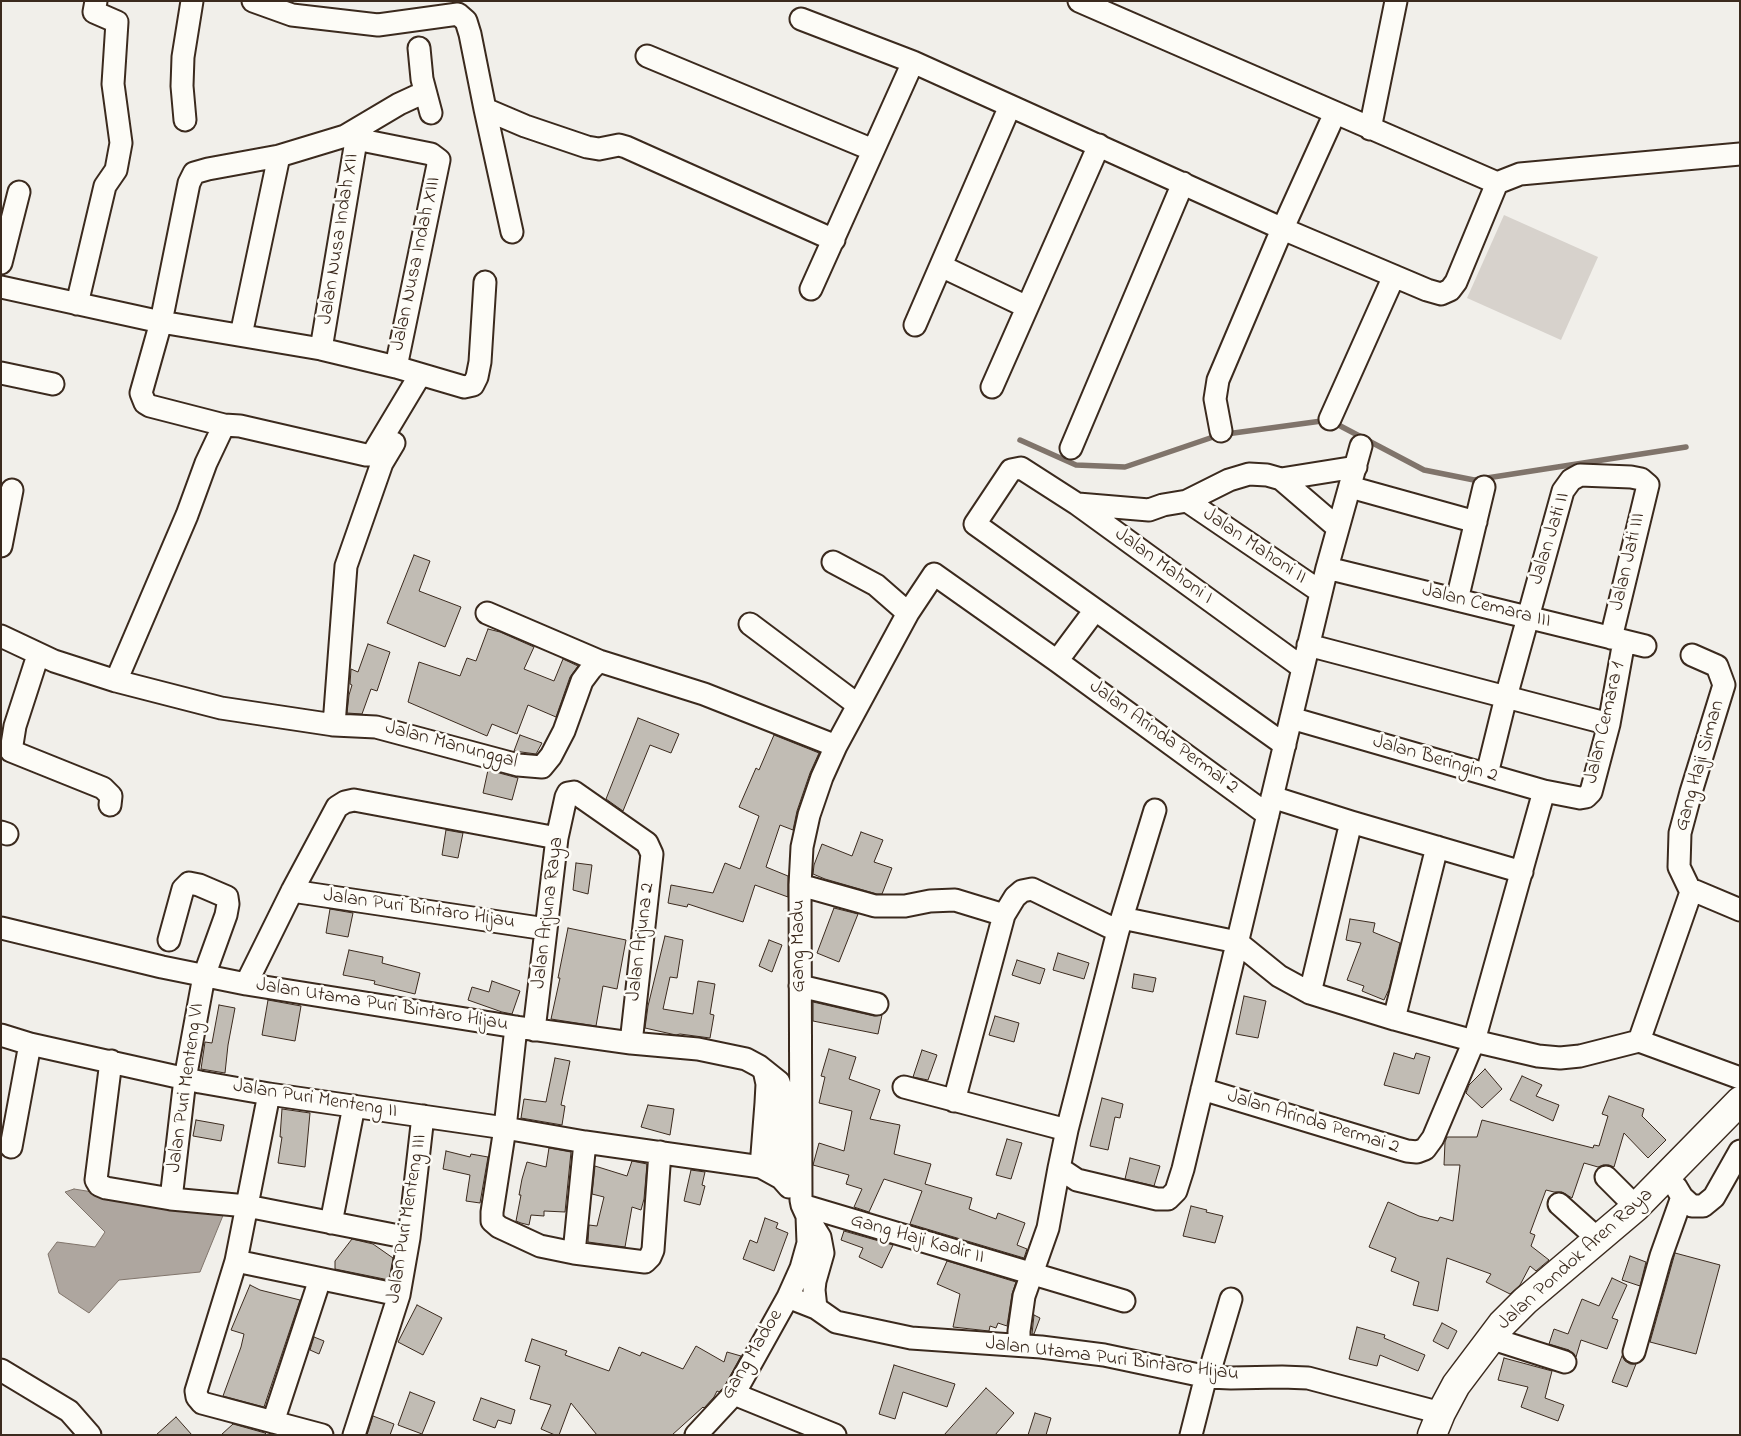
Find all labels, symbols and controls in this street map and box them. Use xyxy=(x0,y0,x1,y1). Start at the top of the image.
street label: Jalan Nusa Indah XII xyxy=(315,152,365,326)
street label: Jalan Nusa Indah XIII xyxy=(387,175,447,353)
street label: Jalan Jati II xyxy=(1526,490,1576,588)
street label: Jalan Mahoni II xyxy=(1197,503,1311,591)
street label: Jalan Jati III xyxy=(1606,511,1652,613)
street label: Jalan Mahoni I xyxy=(1109,523,1217,611)
street label: Jalan Cemara III xyxy=(1419,579,1553,635)
street label: Jalan Cemara 1 xyxy=(1580,660,1632,786)
street label: Jalan Arinda Permai 2 xyxy=(1084,676,1242,800)
street label: Gang Haji Siman xyxy=(1671,698,1731,834)
street label: Jalan Manunggal xyxy=(382,717,520,775)
street label: Jalan Beringin 2 xyxy=(1370,731,1500,789)
street label: Jalan Arjuna Raya xyxy=(528,836,570,990)
street label: Jalan Arjuna 2 xyxy=(623,881,661,1003)
street label: Jalan Puri Bintaro Hijau xyxy=(321,885,517,935)
street label: Gang Madu xyxy=(788,900,812,992)
street label: Jalan Utama Puri Bintaro Hijau xyxy=(254,974,510,1038)
street label: Jalan Puri Menteng VI xyxy=(163,1002,211,1174)
street label: Jalan Puri Menteng II xyxy=(231,1075,399,1125)
street label: Jalan Arinda Permai 2 xyxy=(1224,1085,1402,1161)
street label: Jalan Puri Menteng III xyxy=(383,1133,433,1305)
street label: Jalan Pondok Aren Raya xyxy=(1493,1184,1659,1336)
street label: Gang Haji Kadir II xyxy=(847,1209,987,1271)
street label: Gang Madoe xyxy=(717,1306,789,1404)
street label: Jalan Utama Puri Bintaro Hijau xyxy=(984,1333,1240,1387)

